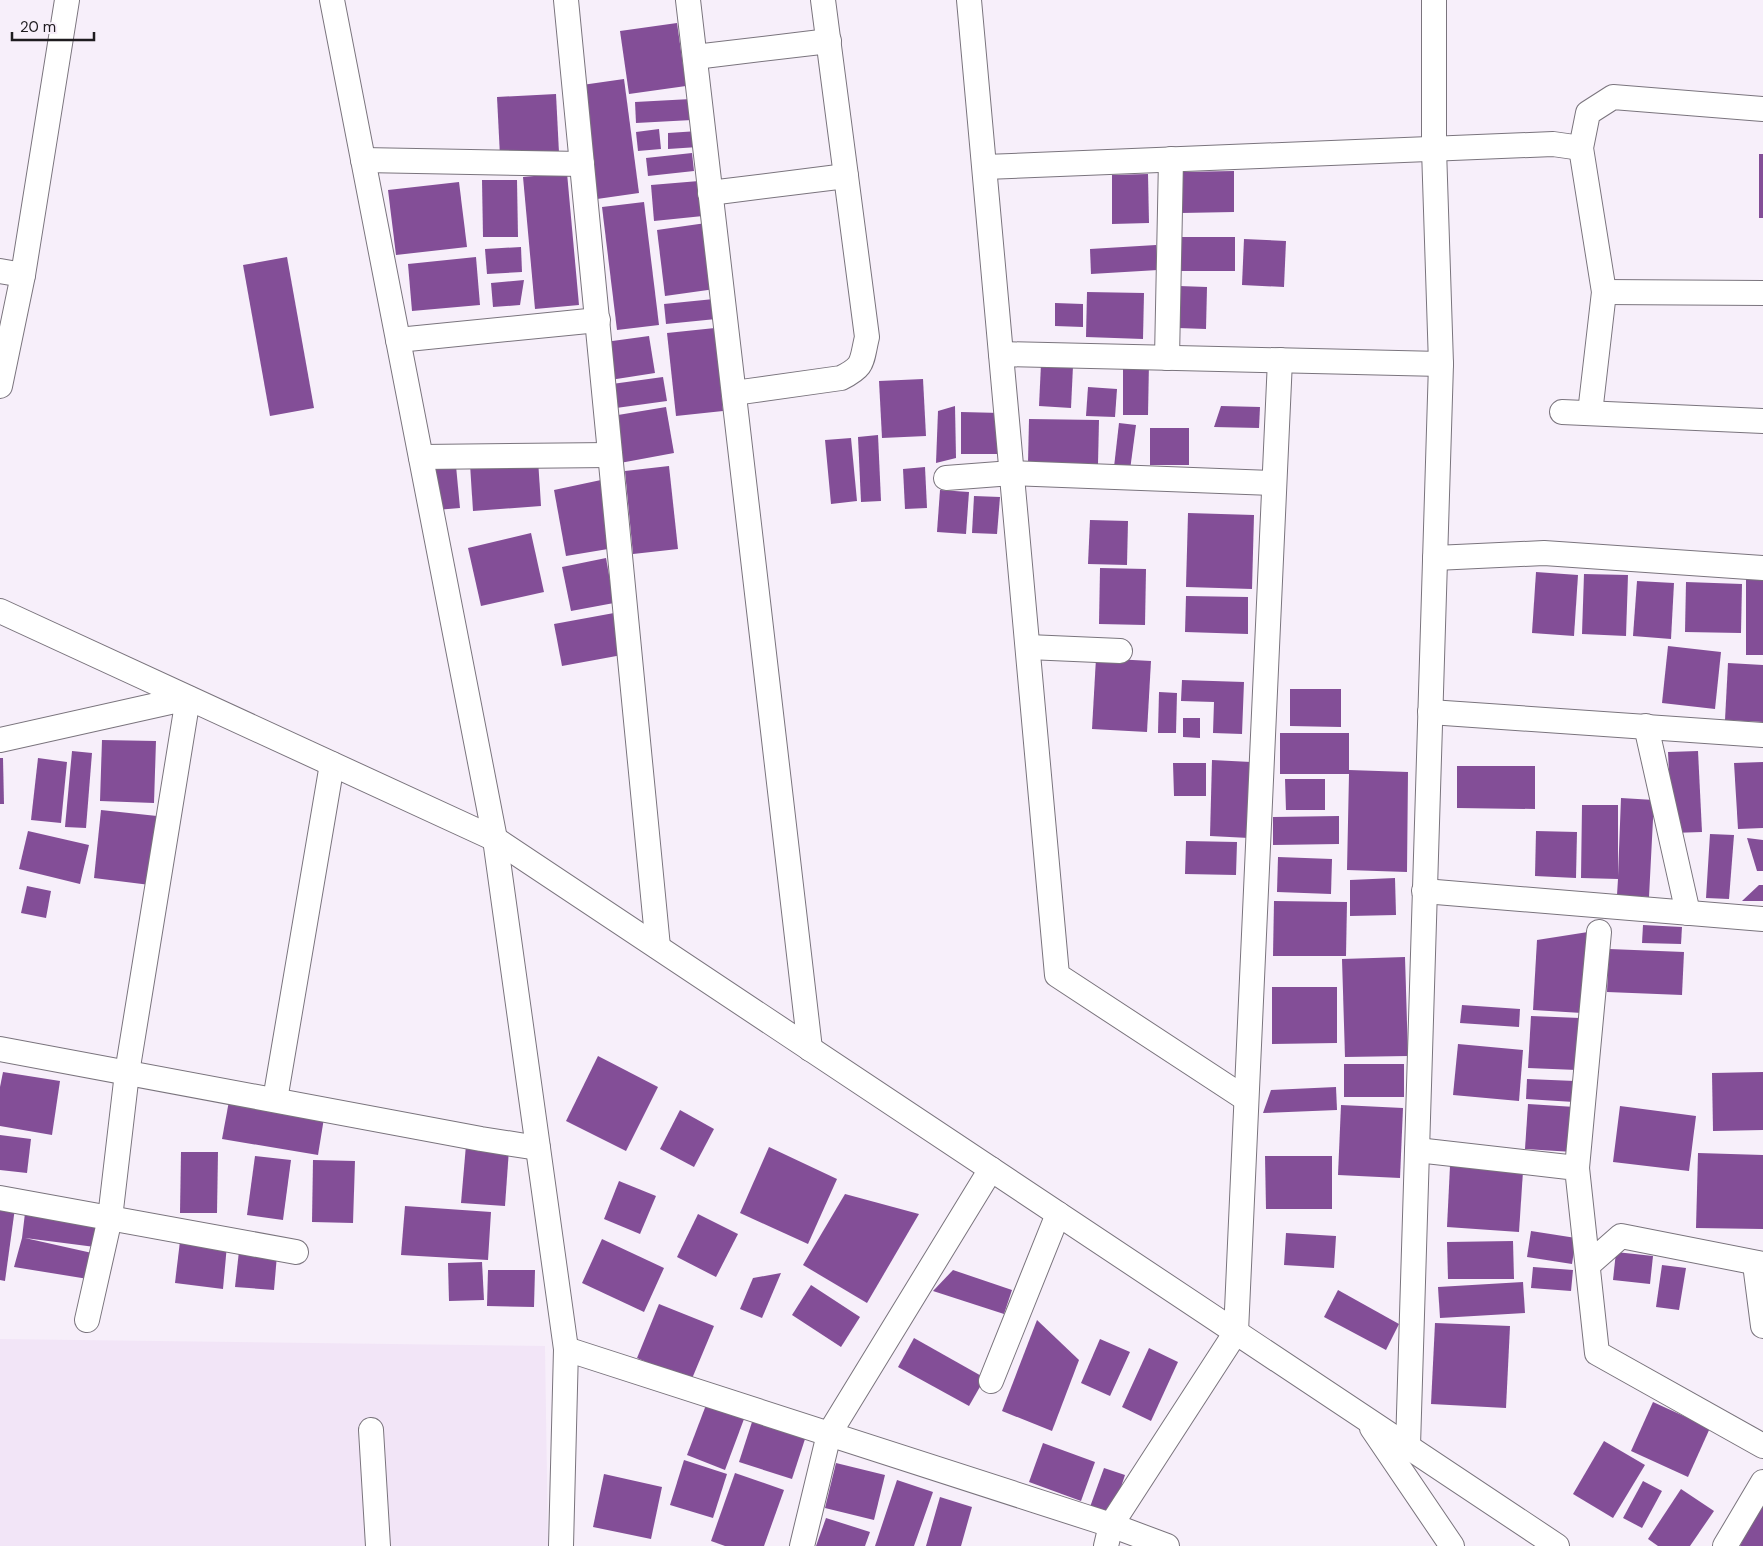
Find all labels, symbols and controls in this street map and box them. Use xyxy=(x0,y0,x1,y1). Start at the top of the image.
scale bar xyxy=(12,10,95,42)
text: 20 m xyxy=(20,17,56,37)

